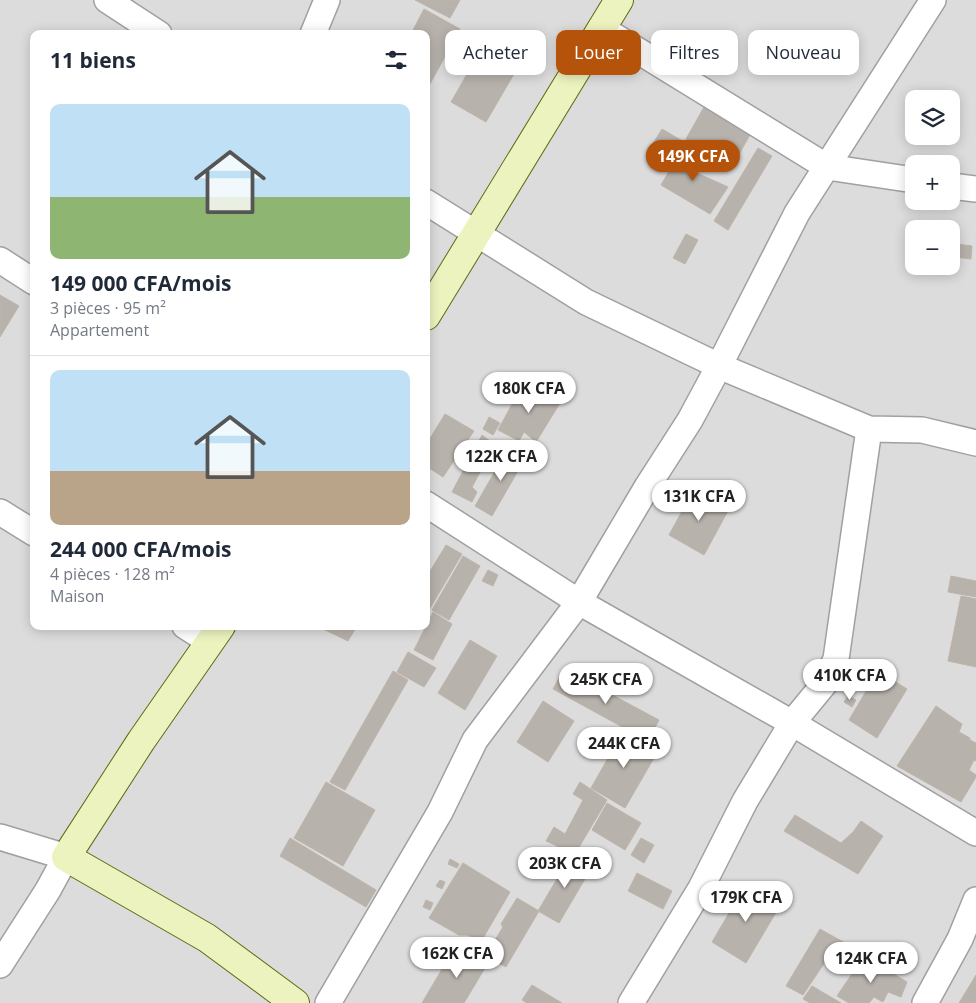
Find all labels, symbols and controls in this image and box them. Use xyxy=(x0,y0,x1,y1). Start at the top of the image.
chip: Acheter xyxy=(445,30,546,75)
chip: Louer xyxy=(556,30,641,75)
chip: Filtres xyxy=(651,30,738,75)
chip: Nouveau xyxy=(748,30,859,75)
text: 11 biens xyxy=(50,46,136,74)
icon: filters xyxy=(382,46,410,74)
map controls xyxy=(905,90,960,275)
button: layers xyxy=(905,90,960,145)
icon: home xyxy=(185,137,275,227)
pin: 149K CFA xyxy=(641,140,745,182)
text: 149K CFA xyxy=(657,145,729,167)
button: + xyxy=(905,155,960,210)
button: − xyxy=(905,220,960,275)
text: 149 000 CFA/mois xyxy=(50,269,232,297)
text: 3 pièces · 95 m² xyxy=(50,297,166,319)
text: Appartement xyxy=(50,319,149,341)
pin: 180K CFA xyxy=(477,372,581,414)
text: 180K CFA xyxy=(493,377,565,399)
icon: home xyxy=(185,402,275,492)
pin: 122K CFA xyxy=(449,440,553,482)
text: 122K CFA xyxy=(465,445,537,467)
pin: 131K CFA xyxy=(647,480,751,522)
text: 131K CFA xyxy=(663,485,735,507)
text: 244 000 CFA/mois xyxy=(50,535,232,563)
text: 4 pièces · 128 m² xyxy=(50,563,175,585)
text: Maison xyxy=(50,585,104,607)
pin: 410K CFA xyxy=(798,658,902,701)
pin: 245K CFA xyxy=(554,662,658,705)
text: 410K CFA xyxy=(814,664,886,686)
text: 245K CFA xyxy=(570,668,642,690)
pin: 244K CFA xyxy=(572,726,676,769)
text: 244K CFA xyxy=(588,732,660,754)
pin: 203K CFA xyxy=(513,846,617,889)
text: 203K CFA xyxy=(529,852,601,874)
pin: 179K CFA xyxy=(694,880,798,923)
text: 179K CFA xyxy=(710,886,782,908)
pin: 162K CFA xyxy=(405,936,509,979)
text: 162K CFA xyxy=(421,942,493,964)
pin: 124K CFA xyxy=(819,942,923,984)
text: 124K CFA xyxy=(835,947,907,969)

